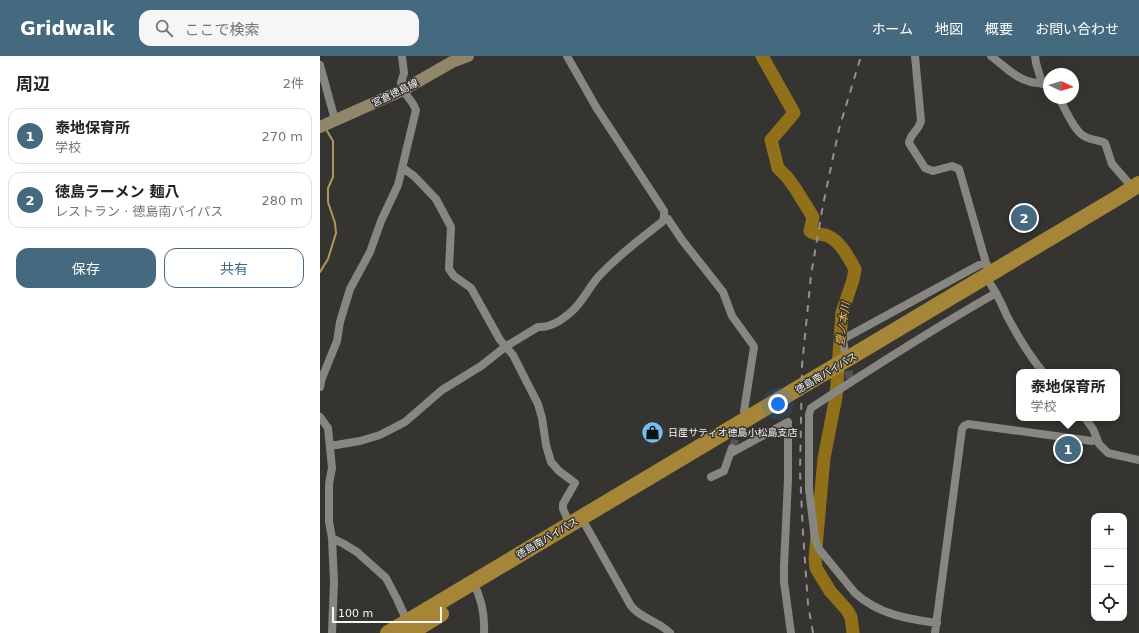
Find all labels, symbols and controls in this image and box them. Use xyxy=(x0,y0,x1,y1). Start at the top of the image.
search box xyxy=(139,10,419,46)
text: Gridwalk xyxy=(20,17,115,39)
icon: search xyxy=(153,17,175,39)
text: ここで検索 xyxy=(185,21,260,39)
text: ホーム xyxy=(871,21,913,37)
text: 地図 xyxy=(935,21,963,37)
text: 概要 xyxy=(985,21,1013,37)
text: お問い合わせ xyxy=(1035,21,1119,37)
north arrow xyxy=(1043,68,1079,104)
text: 周辺 xyxy=(16,74,50,94)
text: 2件 xyxy=(283,76,304,91)
street label: 宮倉徳島線 xyxy=(370,77,420,109)
text: 泰地保育所 xyxy=(55,119,130,137)
text: 1 xyxy=(25,129,35,144)
text: 270 m xyxy=(261,129,303,144)
text: 学校 xyxy=(55,140,81,155)
text: 徳島ラーメン 麺八 xyxy=(55,183,180,201)
text: 2 xyxy=(25,193,35,208)
text: 280 m xyxy=(261,193,303,208)
pin: 2 xyxy=(1011,203,1037,233)
text: レストラン · 徳島南バイパス xyxy=(55,204,223,219)
button: 保存 xyxy=(16,248,156,288)
button: 共有 xyxy=(164,248,304,288)
water label: 豊ノ本川 xyxy=(834,300,853,347)
street label: 徳島南バイパス xyxy=(793,350,859,396)
popup xyxy=(1016,369,1120,421)
text: 泰地保育所 xyxy=(1030,378,1106,396)
your location xyxy=(768,394,788,414)
text: 学校 xyxy=(1030,399,1057,414)
shop icon: 日産サティオ徳島小松島支店 xyxy=(640,419,666,445)
place label: 日産サティオ徳島小松島支店 xyxy=(668,427,797,438)
pin: 1 xyxy=(1055,434,1081,464)
map controls xyxy=(1091,513,1127,621)
button: + xyxy=(1091,513,1127,549)
street label: 徳島南バイパス xyxy=(514,515,580,561)
button: − xyxy=(1091,549,1127,585)
button: locate xyxy=(1091,585,1127,621)
scale bar xyxy=(332,605,442,624)
text: 100 m xyxy=(338,607,373,620)

